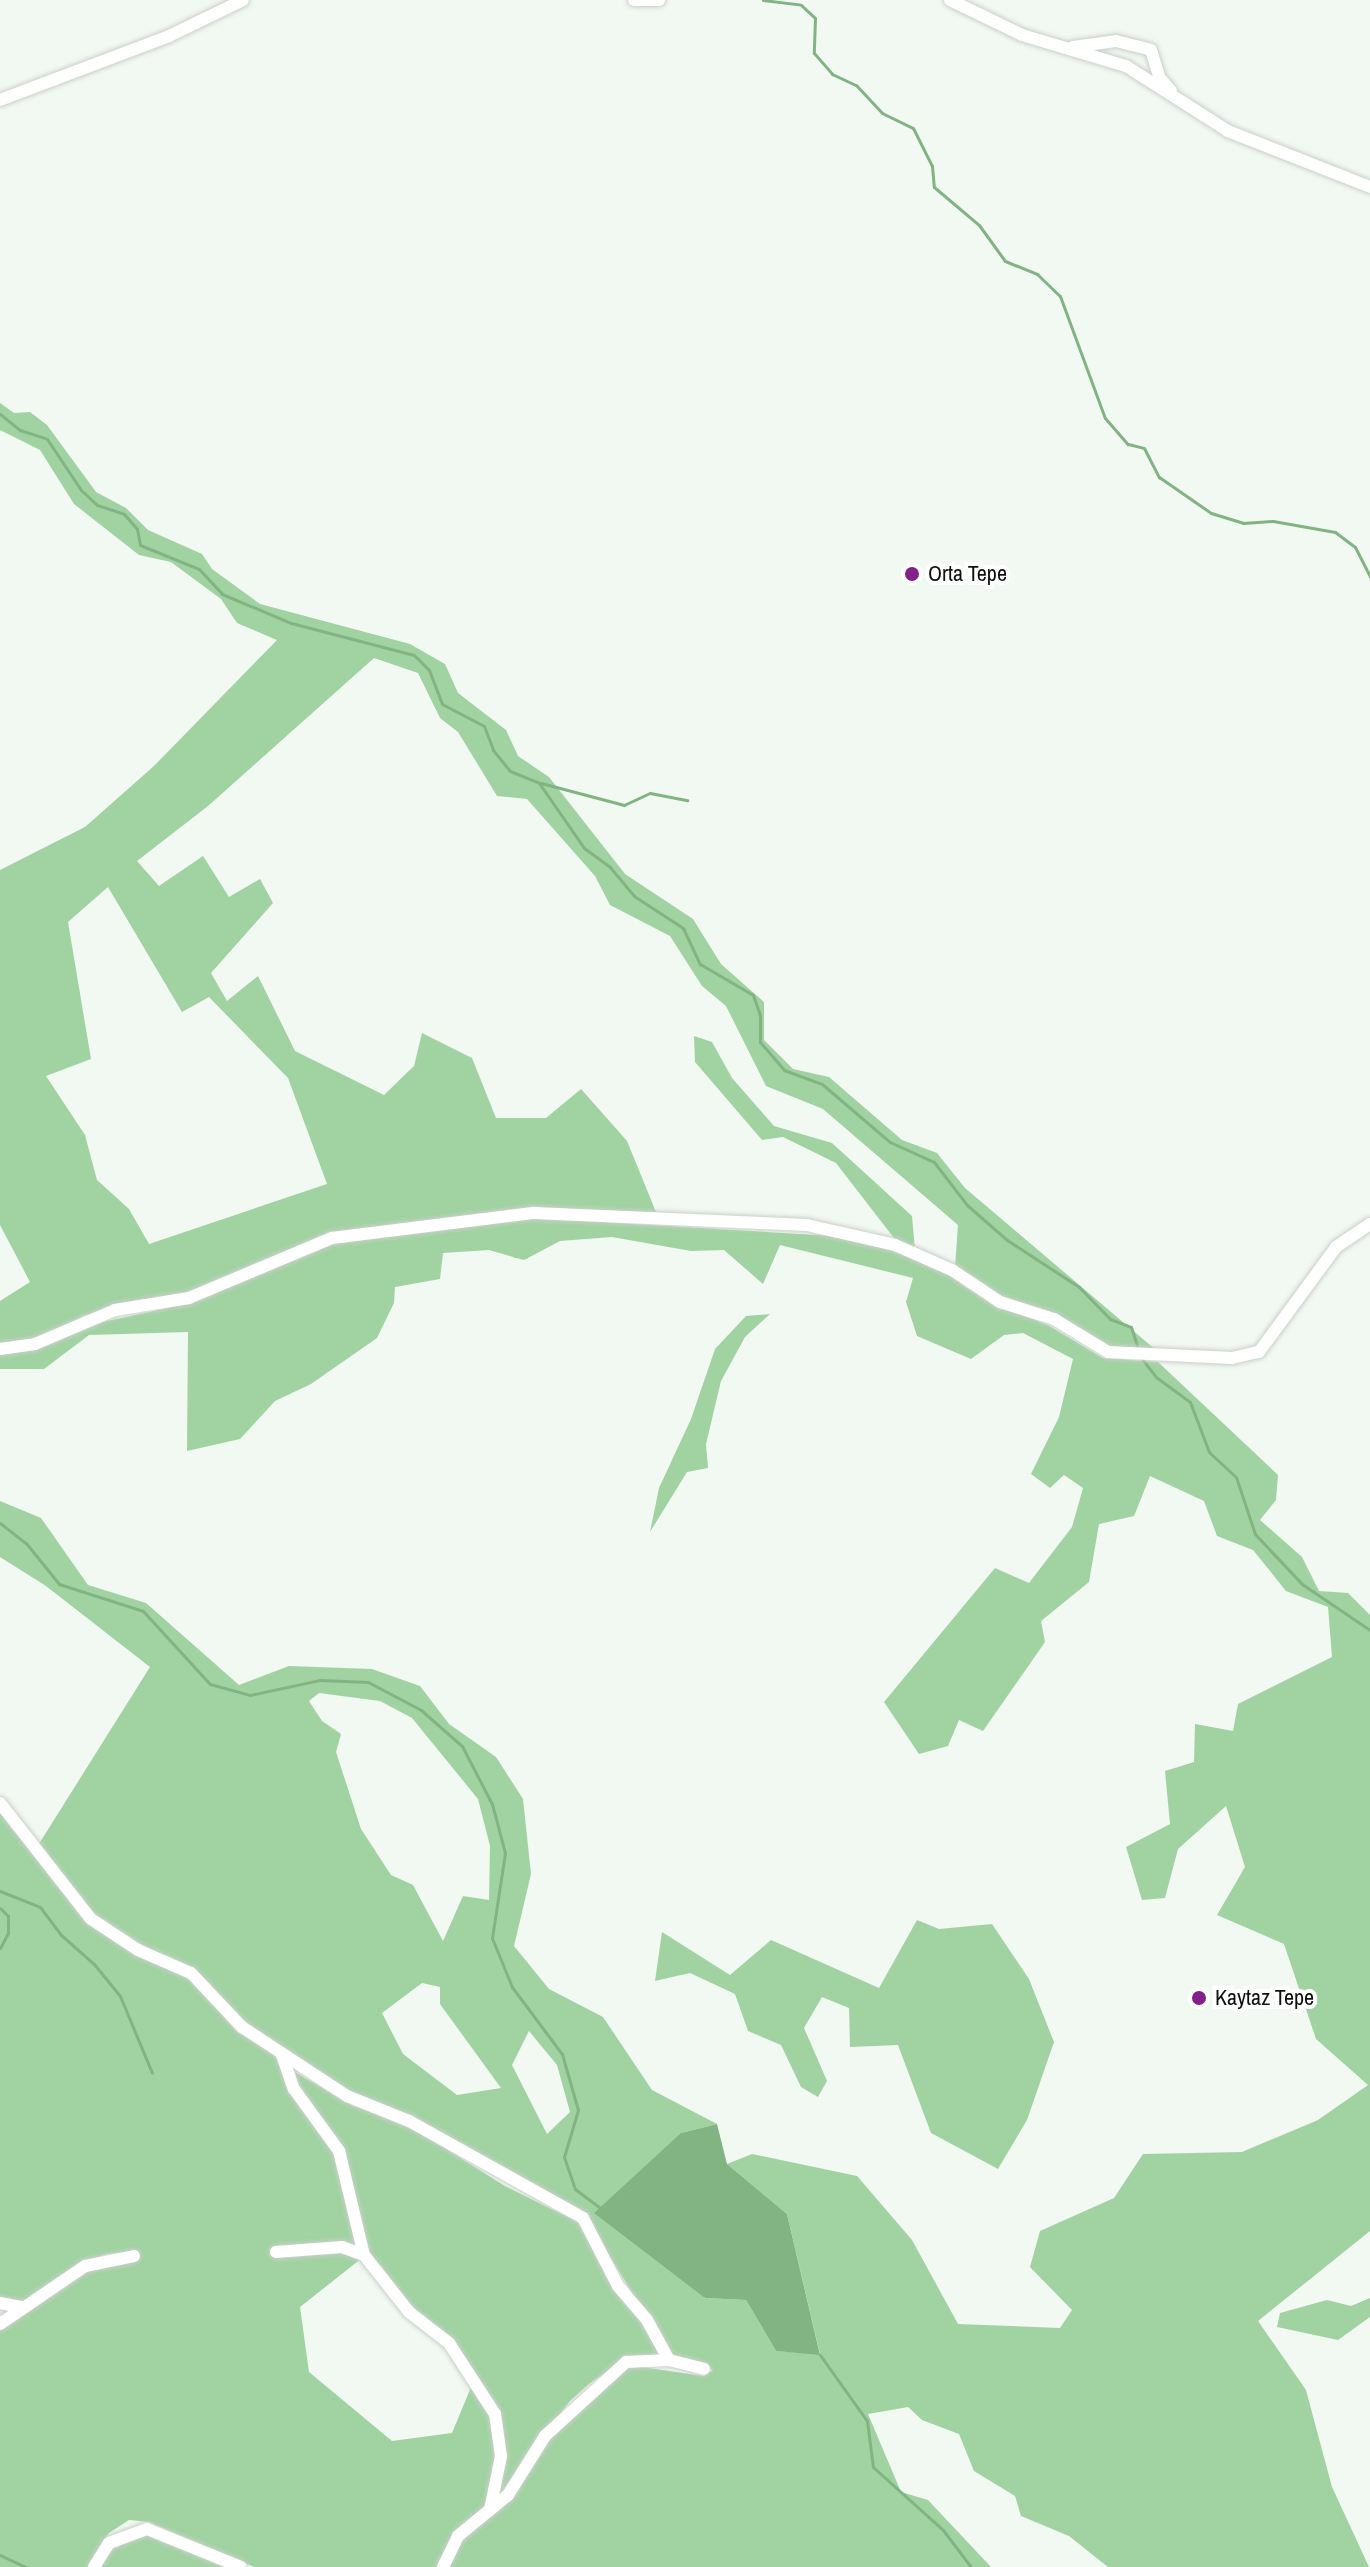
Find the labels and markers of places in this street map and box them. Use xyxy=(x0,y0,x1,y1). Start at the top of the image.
place label: Orta Tepe xyxy=(928,561,1007,587)
marker: Orta Tepe xyxy=(903,565,921,583)
place label: Kaytaz Tepe xyxy=(1215,1985,1314,2011)
marker: Kaytaz Tepe xyxy=(1190,1989,1208,2007)

